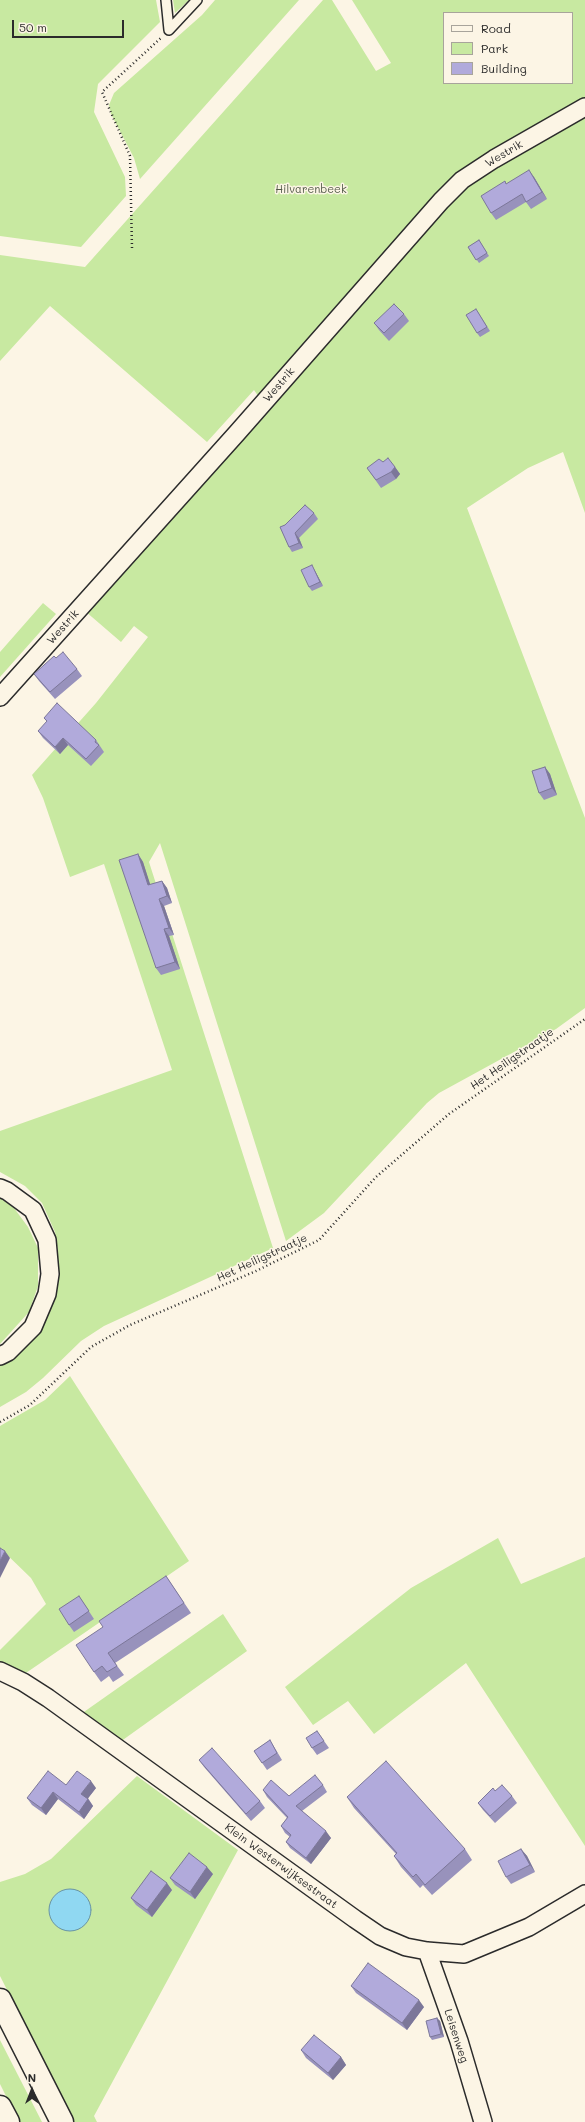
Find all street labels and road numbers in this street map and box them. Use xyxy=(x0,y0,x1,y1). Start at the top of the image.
street label: Westrik xyxy=(483,138,525,170)
street label: Westrik xyxy=(260,365,298,405)
street label: Westrik xyxy=(44,607,82,647)
street label: Het Heiligstraatje xyxy=(468,1025,556,1093)
street label: Het Heiligstraatje xyxy=(215,1231,309,1285)
street label: Klein Westerwijksestraat xyxy=(222,1821,340,1911)
street label: Leisenweg xyxy=(441,2007,471,2065)

